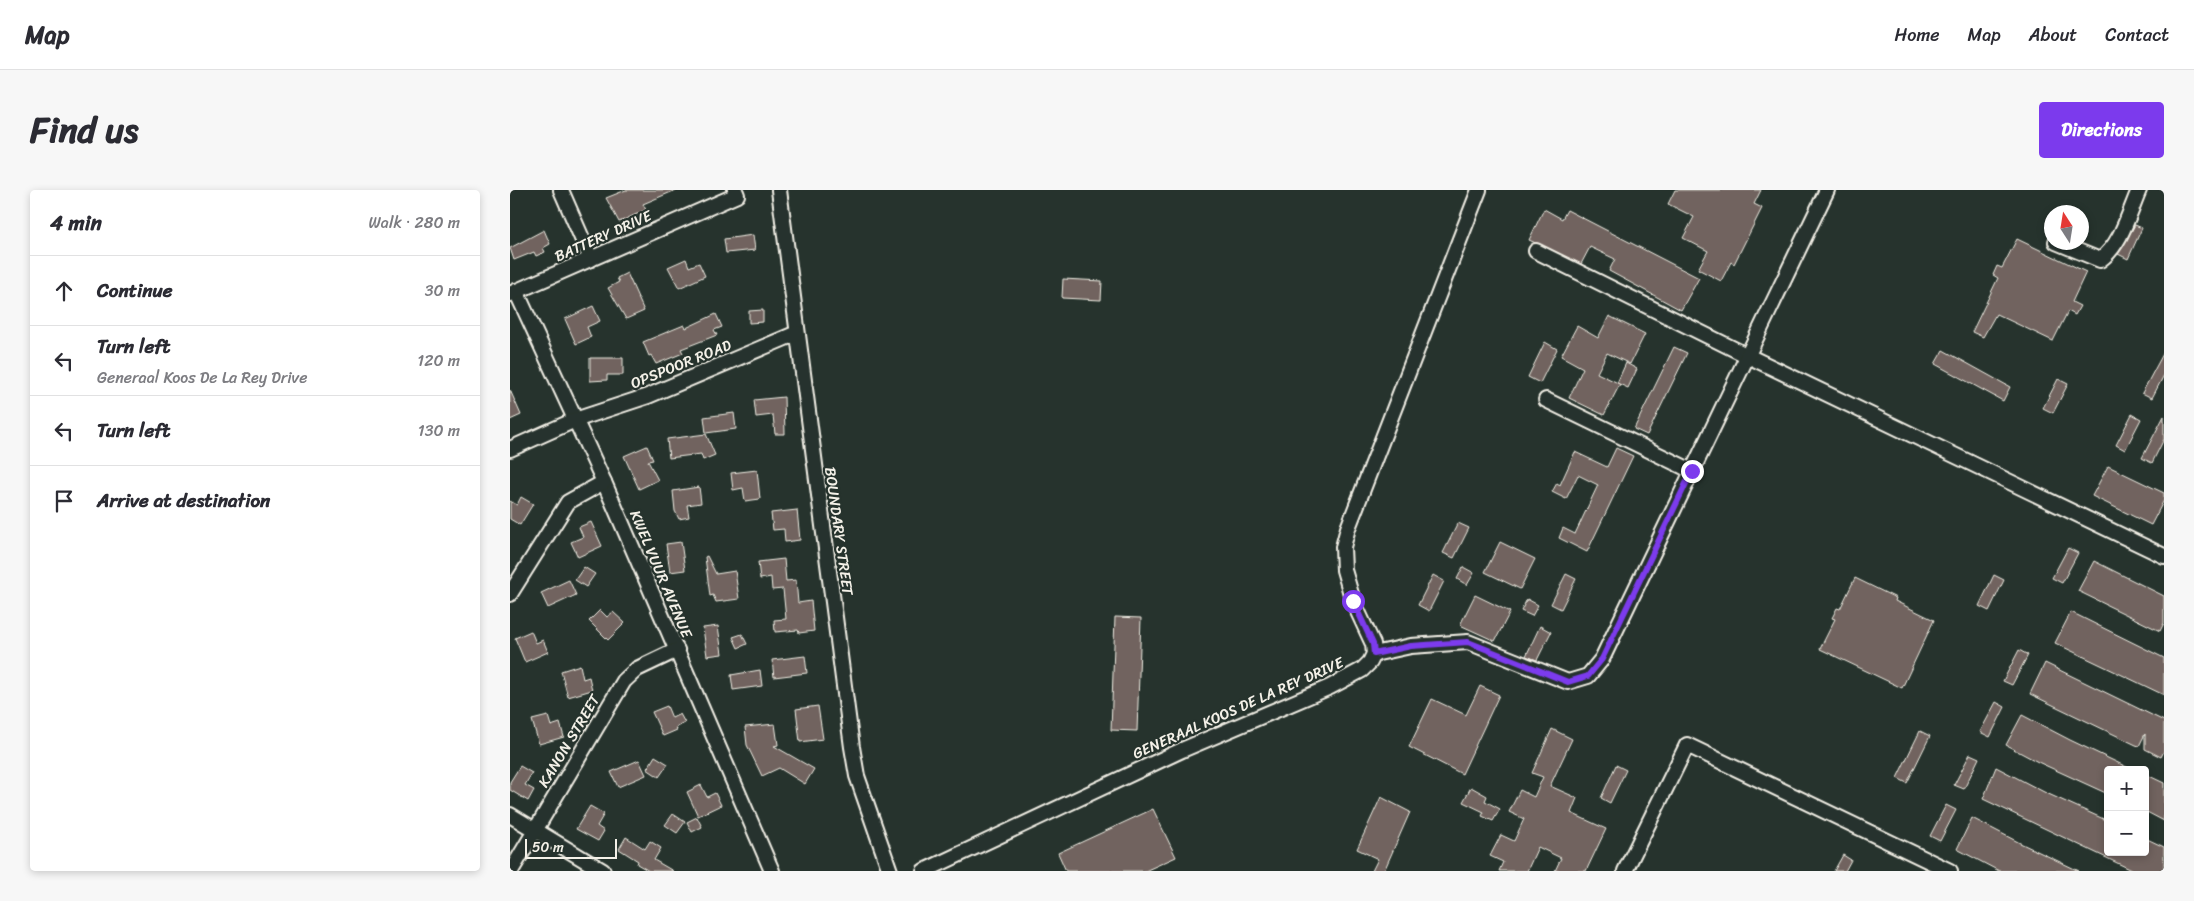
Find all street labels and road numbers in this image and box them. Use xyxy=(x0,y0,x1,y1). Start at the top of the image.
street label: BATTERY DRIVE xyxy=(550,202,657,269)
street label: OPSPOOR ROAD xyxy=(627,332,735,396)
street label: BOUNDARY STREET xyxy=(817,465,861,598)
street label: KWEL VUUR AVENUE xyxy=(622,506,700,643)
street label: GENERAAL KOOS DE LA REY DRIVE xyxy=(1128,649,1349,766)
street label: KANON STREET xyxy=(531,688,608,793)

